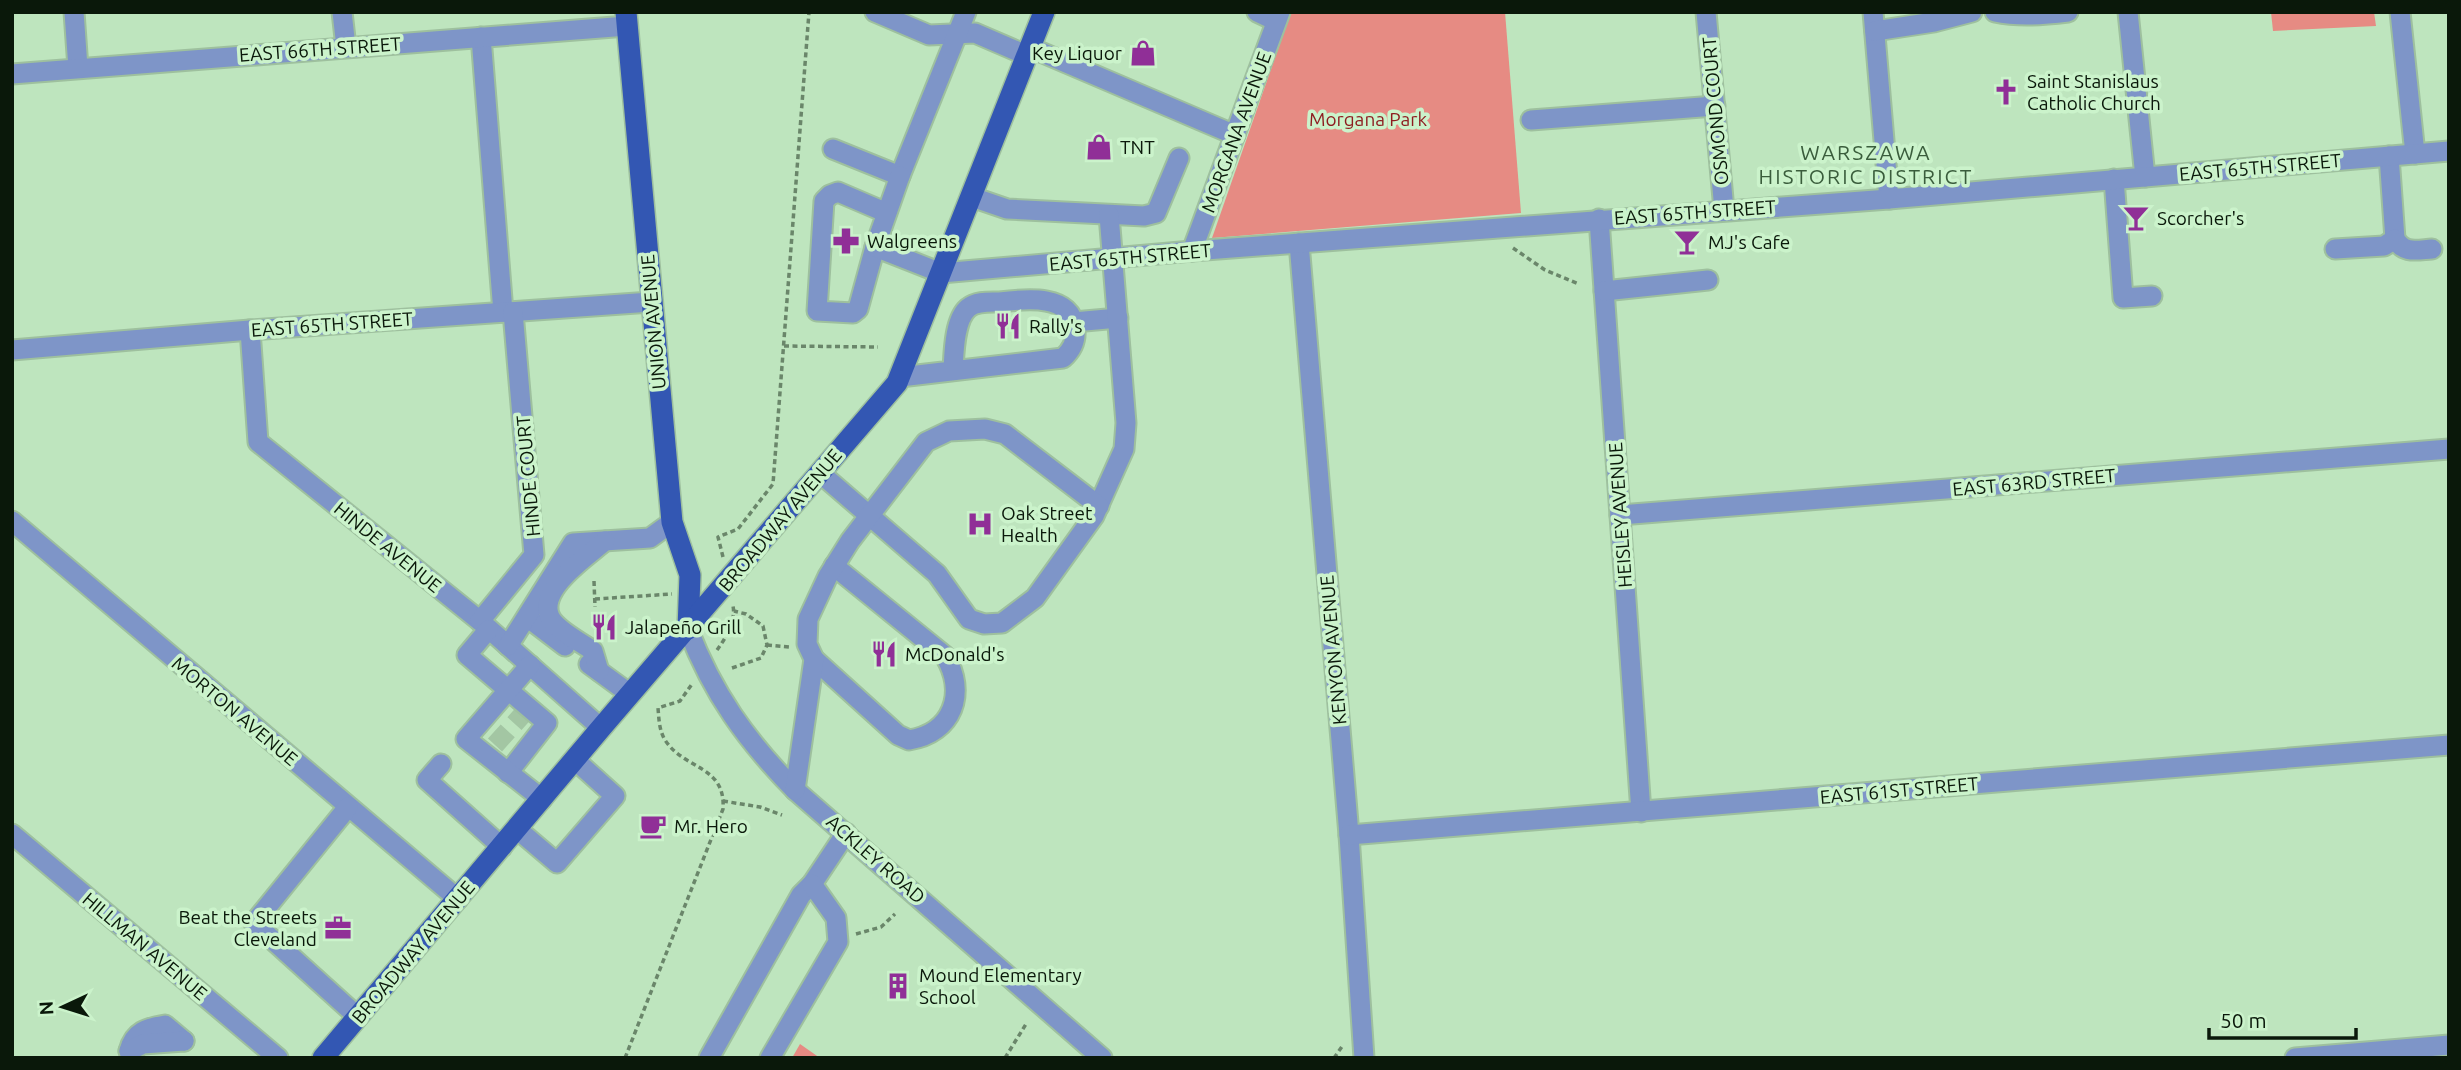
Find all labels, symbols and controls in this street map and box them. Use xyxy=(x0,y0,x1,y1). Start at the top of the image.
street label: EAST 66TH STREET xyxy=(238,32,402,66)
street label: OSMOND COURT xyxy=(1698,35,1732,186)
shop icon: Key Liquor xyxy=(1128,38,1158,68)
place label: Key Liquor xyxy=(1032,42,1122,64)
street label: MORGANA AVENUE xyxy=(1197,49,1275,215)
place label: Saint Stanislaus Catholic Church xyxy=(2027,70,2161,114)
church icon: Saint Stanislaus Catholic Church xyxy=(1991,77,2021,107)
park label: Morgana Park xyxy=(1309,108,1428,130)
shop icon: TNT xyxy=(1084,132,1114,162)
place label: TNT xyxy=(1120,136,1155,158)
district label: WARSZAWA HISTORIC DISTRICT xyxy=(1759,140,1973,188)
street label: EAST 65TH STREET xyxy=(2178,149,2342,185)
street label: EAST 65TH STREET xyxy=(1613,195,1777,229)
bar icon: Scorcher's xyxy=(2121,203,2151,233)
place label: Scorcher's xyxy=(2157,207,2244,229)
pharmacy icon: Walgreens xyxy=(831,226,861,256)
bar icon: MJ's Cafe xyxy=(1672,227,1702,257)
place label: Walgreens xyxy=(867,230,957,252)
place label: MJ's Cafe xyxy=(1708,231,1790,253)
street label: EAST 65TH STREET xyxy=(1048,239,1212,275)
street label: UNION AVENUE xyxy=(636,254,670,390)
street label: EAST 65TH STREET xyxy=(250,307,414,341)
restaurant icon: Rally's xyxy=(993,311,1023,341)
place label: Rally's xyxy=(1029,315,1083,337)
street label: HINDE COURT xyxy=(512,414,544,538)
street label: HEISLEY AVENUE xyxy=(1604,442,1636,588)
street label: BROADWAY AVENUE xyxy=(714,444,846,596)
street label: EAST 63RD STREET xyxy=(1951,464,2117,500)
street label: HINDE AVENUE xyxy=(330,497,446,597)
place label: Oak Street Health xyxy=(1001,502,1093,546)
hospital icon: Oak Street Health xyxy=(965,509,995,539)
street label: KENYON AVENUE xyxy=(1315,574,1351,726)
restaurant icon: Jalapeño Grill xyxy=(589,612,619,642)
place label: Jalapeño Grill xyxy=(625,616,741,638)
restaurant icon: McDonald's xyxy=(869,639,899,669)
place label: McDonald's xyxy=(905,643,1004,665)
street label: MORTON AVENUE xyxy=(168,652,302,770)
street label: EAST 61ST STREET xyxy=(1819,772,1980,808)
street label: ACKLEY ROAD xyxy=(822,810,930,908)
cafe icon: Mr. Hero xyxy=(638,811,668,841)
place label: Mr. Hero xyxy=(674,815,748,837)
street label: BROADWAY AVENUE xyxy=(347,876,479,1028)
street label: HILLMAN AVENUE xyxy=(78,888,212,1004)
place label: Beat the Streets Cleveland xyxy=(178,906,317,950)
office icon: Beat the Streets Cleveland xyxy=(323,913,353,943)
place label: Mound Elementary School xyxy=(919,964,1082,1008)
building icon: Mound Elementary School xyxy=(883,971,913,1001)
north arrow xyxy=(28,972,98,1042)
scale bar xyxy=(2209,996,2356,1040)
text: N xyxy=(35,1000,58,1016)
text: 50 m xyxy=(2220,1008,2267,1032)

